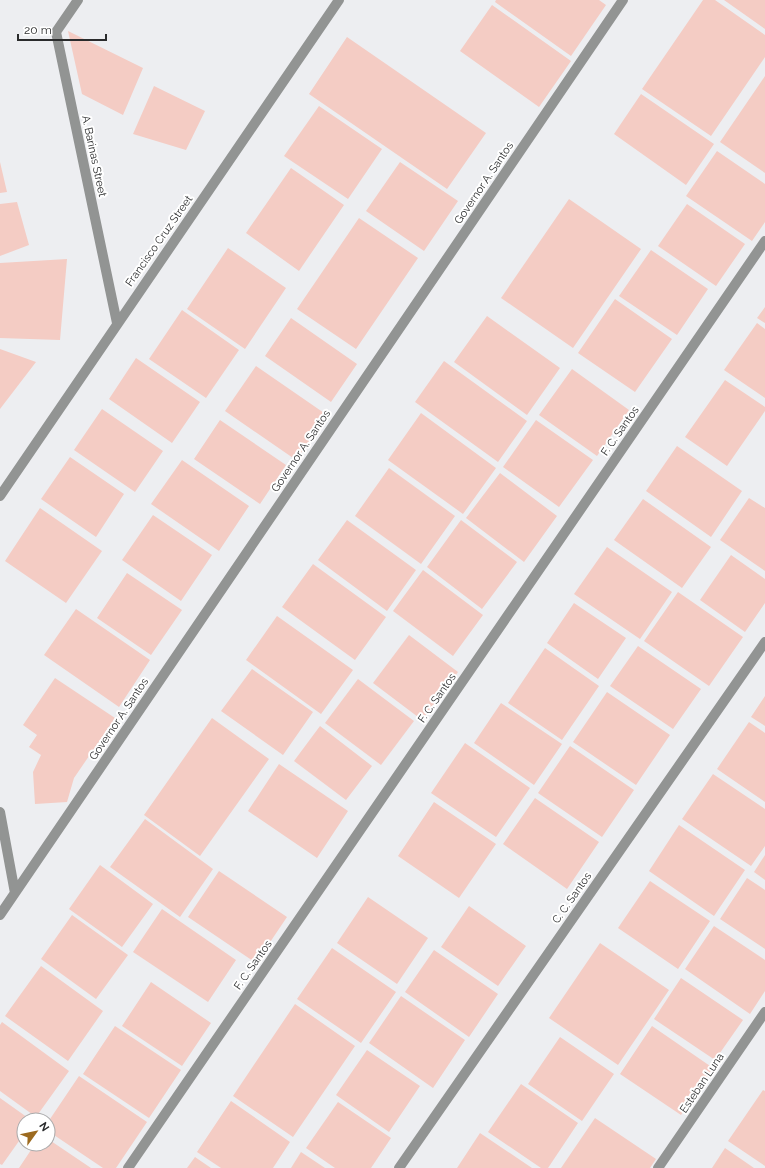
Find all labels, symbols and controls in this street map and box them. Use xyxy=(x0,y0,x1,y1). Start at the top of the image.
scale bar xyxy=(18,16,106,42)
text: 20 m xyxy=(24,23,52,37)
street label: A. Barinas Street xyxy=(79,114,109,198)
street label: Governor A. Santos xyxy=(452,140,516,226)
street label: Francisco Cruz Street xyxy=(123,193,195,289)
street label: F. C. Santos xyxy=(598,404,642,458)
street label: Governor A. Santos xyxy=(269,408,333,494)
street label: F. C. Santos xyxy=(415,671,459,725)
street label: Governor A. Santos xyxy=(87,676,151,762)
street label: C. C. Santos xyxy=(550,870,594,926)
street label: F. C. Santos xyxy=(231,938,275,992)
street label: Esteban Luna xyxy=(677,1051,727,1115)
north arrow xyxy=(16,1112,56,1152)
text: N xyxy=(36,1120,52,1134)

